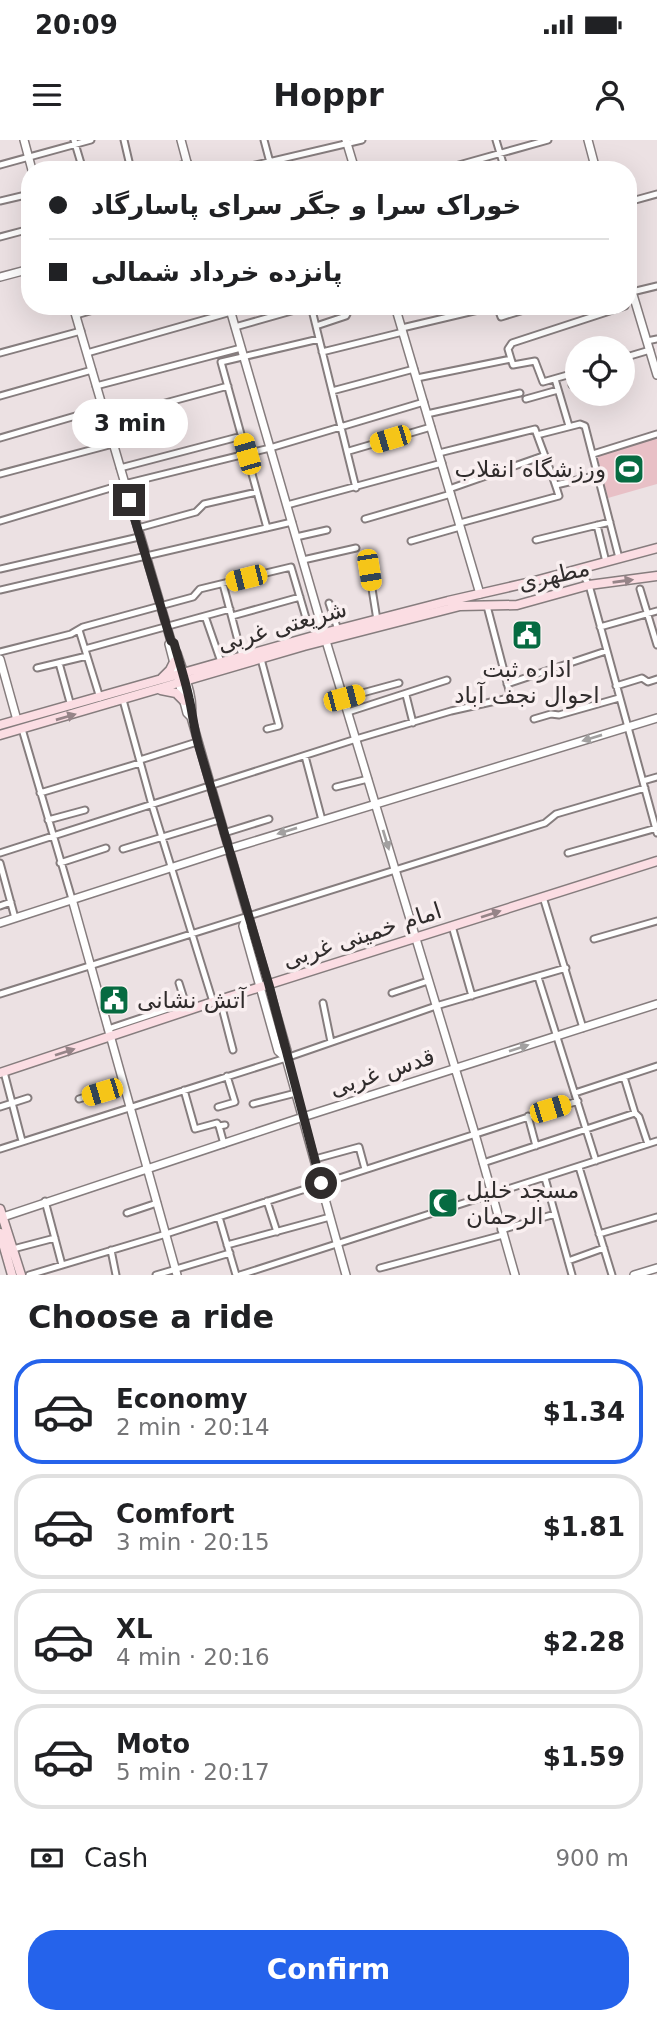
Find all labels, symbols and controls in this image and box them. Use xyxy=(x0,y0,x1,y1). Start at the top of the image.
text: 20:09 xyxy=(35,10,118,40)
icon: menu xyxy=(28,76,66,114)
text: Hoppr xyxy=(273,76,384,114)
icon: person xyxy=(591,76,629,114)
text: خوراک سرا و جگر سرای پاسارگاد xyxy=(91,190,521,220)
text: پانزده خرداد شمالی xyxy=(91,257,343,287)
map controls xyxy=(565,336,635,406)
button: locate xyxy=(565,336,635,406)
callout: 3 min xyxy=(71,398,187,448)
text: 3 min xyxy=(94,410,166,436)
car xyxy=(367,423,414,455)
car xyxy=(232,431,263,477)
sports icon: ورزشگاه انقلاب xyxy=(612,452,646,486)
place label: ورزشگاه انقلاب xyxy=(455,456,606,483)
route end xyxy=(113,484,145,516)
car xyxy=(356,548,383,592)
street label: مطهری xyxy=(516,554,592,597)
car xyxy=(224,563,269,593)
one-way arrow xyxy=(612,575,634,586)
street label: شریعتی غربی xyxy=(214,595,350,658)
public building icon: اداره ثبت احوال نجف آباد xyxy=(510,618,544,652)
place label: اداره ثبت احوال نجف آباد xyxy=(454,656,600,709)
car xyxy=(321,682,368,714)
one-way arrow xyxy=(55,711,77,722)
one-way arrow xyxy=(581,733,602,743)
one-way arrow xyxy=(276,826,297,836)
one-way arrow xyxy=(381,829,391,850)
street label: امام خمینی غربی xyxy=(279,897,445,974)
one-way arrow xyxy=(481,908,502,919)
public building icon: آتش نشانی xyxy=(97,983,131,1017)
place label: آتش نشانی xyxy=(137,986,248,1014)
street label: قدس غربی xyxy=(326,1043,438,1102)
one-way arrow xyxy=(509,1043,530,1053)
one-way arrow xyxy=(54,1046,75,1057)
car xyxy=(79,1076,126,1108)
car xyxy=(527,1093,574,1125)
route start xyxy=(305,1167,337,1199)
place label: مسجد خلیل الرحمان xyxy=(466,1177,579,1230)
mosque icon: مسجد خلیل الرحمان xyxy=(426,1186,460,1220)
text: Choose a ride xyxy=(28,1298,274,1336)
icon: car xyxy=(32,1380,95,1443)
text: Economy xyxy=(116,1384,247,1414)
text: $1.34 xyxy=(543,1397,625,1427)
text: 2 min · 20:14 xyxy=(116,1414,270,1440)
icon: car xyxy=(32,1495,95,1558)
text: Comfort xyxy=(116,1499,234,1529)
text: $1.81 xyxy=(543,1512,625,1542)
text: 3 min · 20:15 xyxy=(116,1529,270,1555)
icon: car xyxy=(32,1610,95,1673)
text: XL xyxy=(116,1614,153,1644)
text: $2.28 xyxy=(543,1627,625,1657)
text: 4 min · 20:16 xyxy=(116,1644,270,1670)
icon: car xyxy=(32,1725,95,1788)
text: Moto xyxy=(116,1729,190,1759)
text: $1.59 xyxy=(543,1742,625,1772)
text: 5 min · 20:17 xyxy=(116,1759,270,1785)
icon: cash xyxy=(28,1839,66,1877)
text: Cash xyxy=(84,1843,148,1873)
text: 900 m xyxy=(555,1845,629,1871)
button: Confirm xyxy=(28,1930,629,2010)

